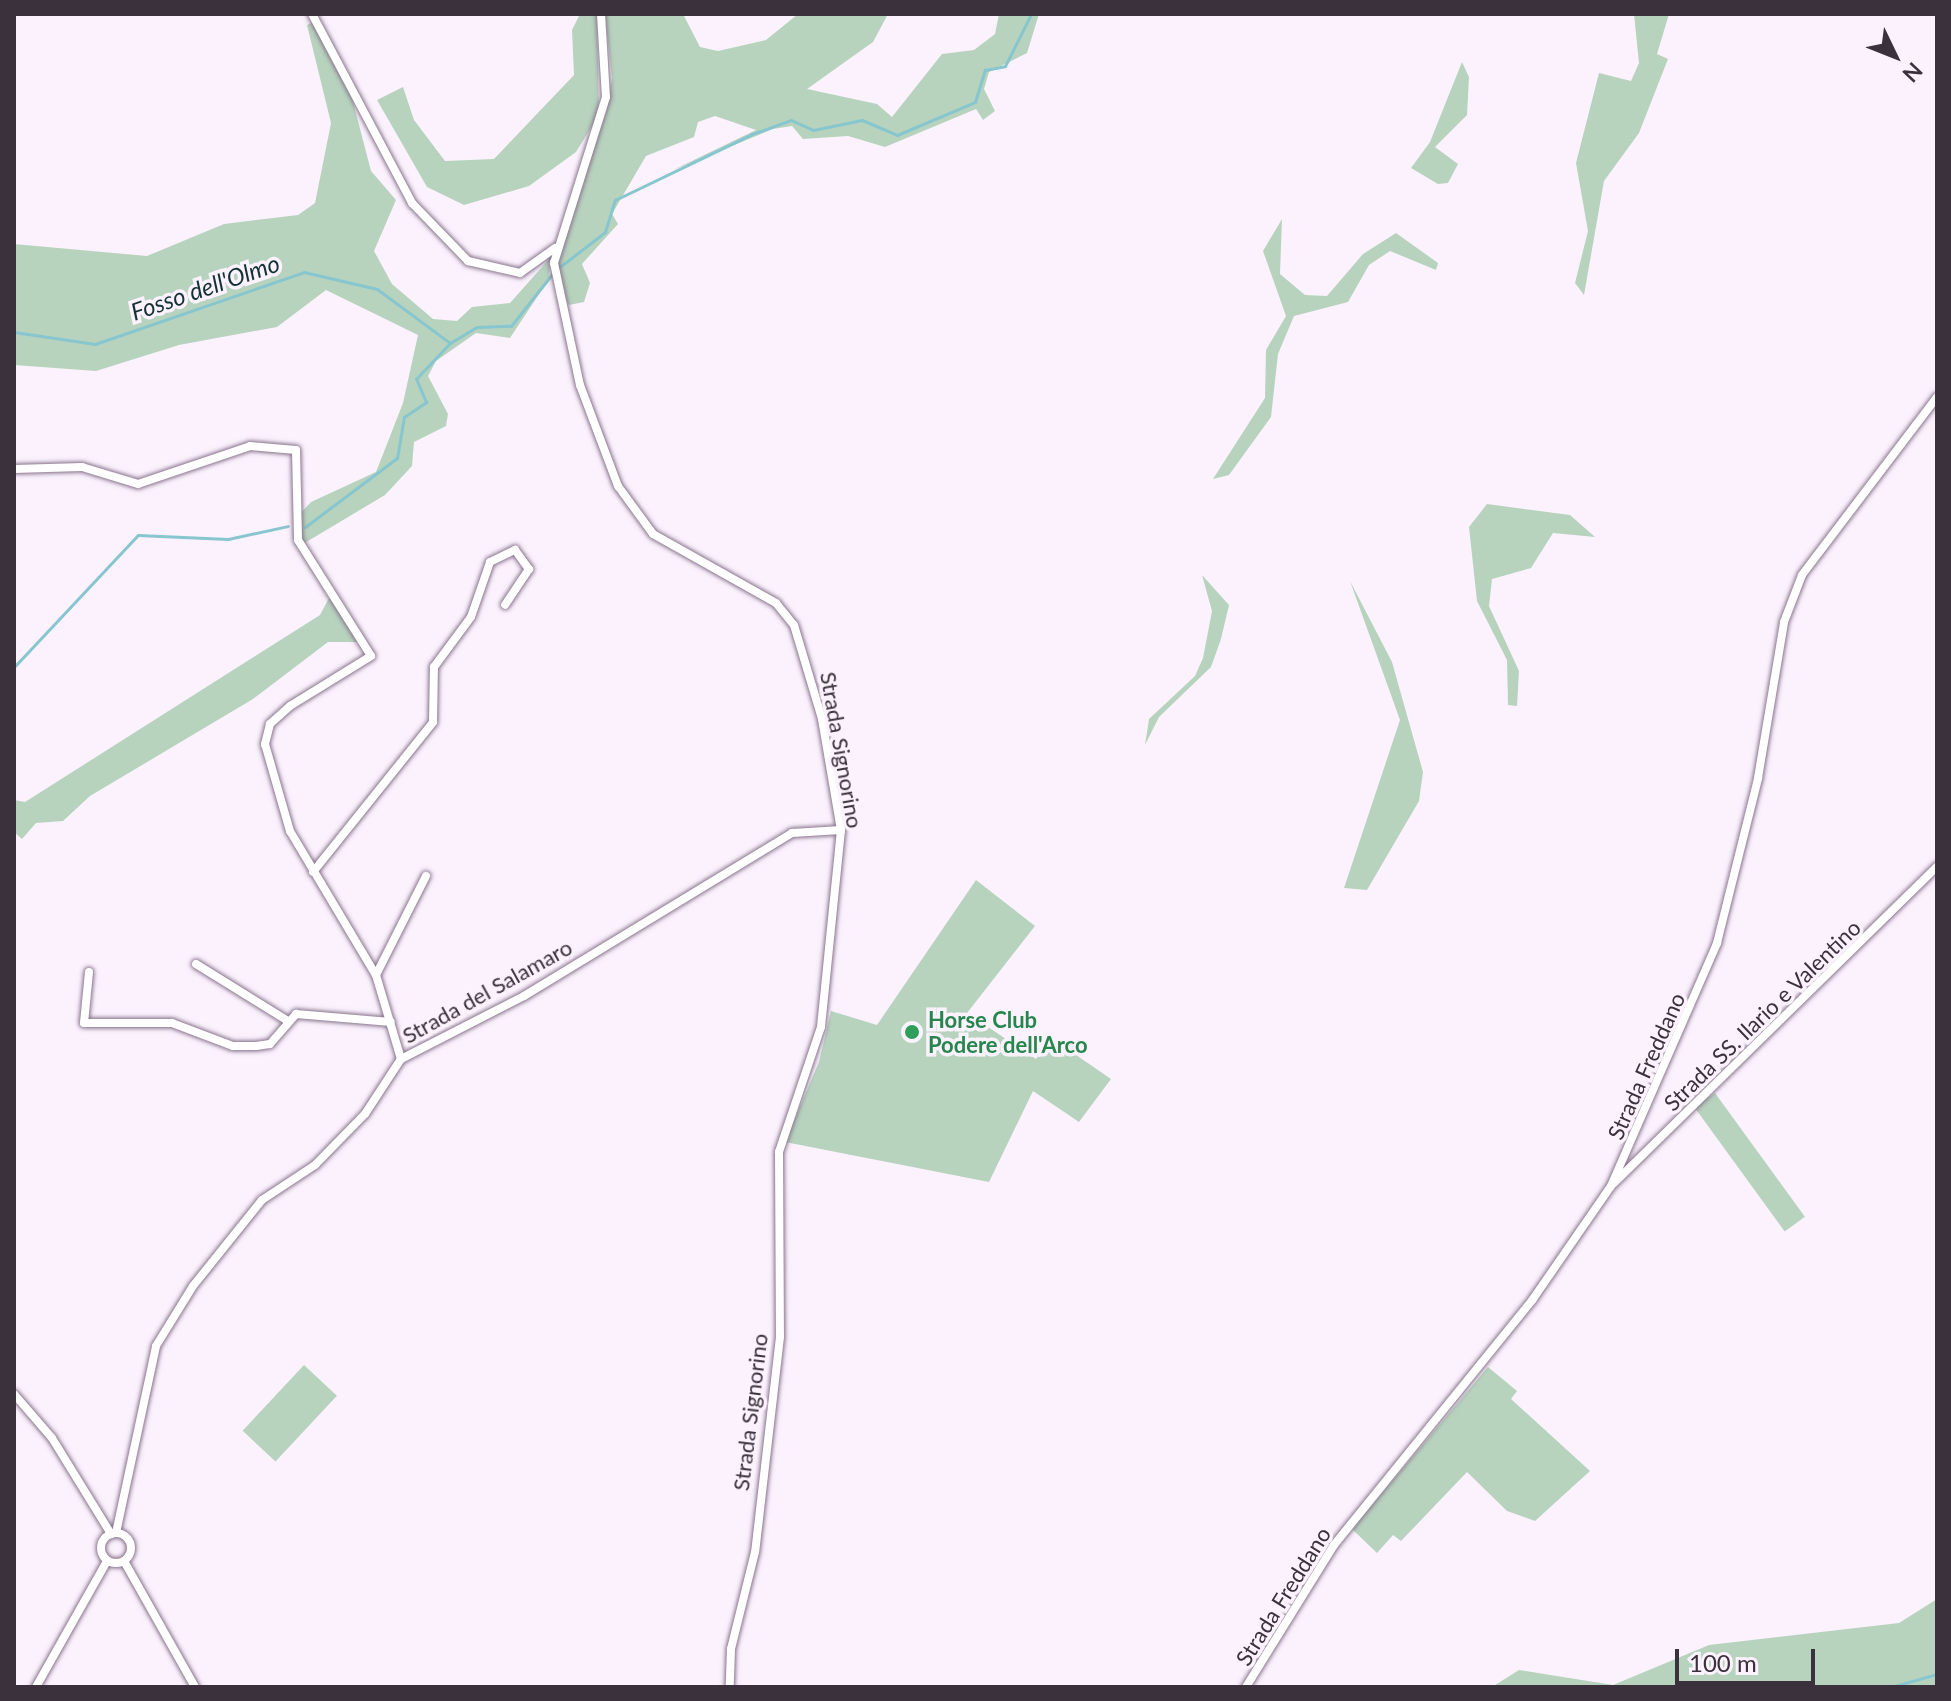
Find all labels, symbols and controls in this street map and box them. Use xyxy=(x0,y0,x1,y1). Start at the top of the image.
north arrow xyxy=(1855,16,1935,96)
text: N xyxy=(1897,57,1929,88)
water label: Fosso dell'Olmo xyxy=(127,248,283,326)
street label: Strada Signorino xyxy=(815,670,869,830)
street label: Strada SS. Ilario e Valentino xyxy=(1658,914,1866,1116)
street label: Strada del Salamaro xyxy=(398,933,576,1049)
street label: Strada Freddano xyxy=(1602,988,1690,1144)
place label: Horse Club Podere dell'Arco xyxy=(928,1006,1088,1058)
marker: Horse Club Podere dell'Arco xyxy=(903,1023,921,1041)
street label: Strada Signorino xyxy=(727,1332,773,1492)
street label: Strada Freddano xyxy=(1230,1522,1336,1670)
scale bar xyxy=(1679,1633,1819,1683)
text: 100 m xyxy=(1689,1648,1757,1677)

